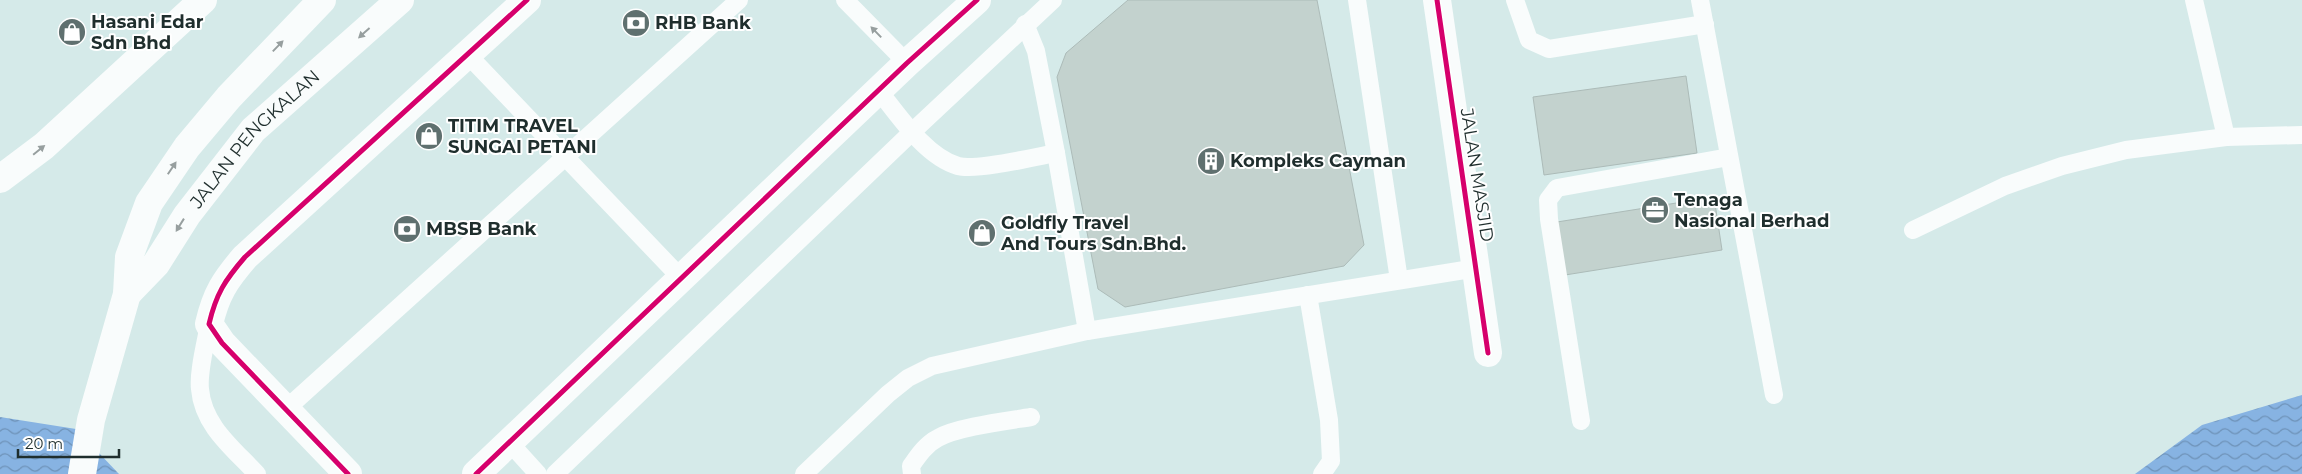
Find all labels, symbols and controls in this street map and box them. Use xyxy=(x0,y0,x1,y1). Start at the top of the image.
bank icon: RHB Bank xyxy=(621,8,651,38)
place label: Hasani Edar Sdn Bhd xyxy=(91,11,204,54)
place label: RHB Bank xyxy=(655,12,751,34)
shop icon: Hasani Edar Sdn Bhd xyxy=(57,17,87,47)
one-way arrow xyxy=(870,26,882,38)
one-way arrow xyxy=(358,27,371,38)
one-way arrow xyxy=(272,40,284,52)
street label: JALAN PENGKALAN xyxy=(185,65,324,213)
street label: JALAN MASJID xyxy=(1455,106,1498,243)
place label: TITIM TRAVEL SUNGAI PETANI xyxy=(448,115,597,158)
shop icon: TITIM TRAVEL SUNGAI PETANI xyxy=(414,121,444,151)
one-way arrow xyxy=(32,144,45,155)
building icon: Kompleks Cayman xyxy=(1196,146,1226,176)
place label: Kompleks Cayman xyxy=(1230,150,1406,172)
one-way arrow xyxy=(167,162,177,175)
place label: Tenaga Nasional Berhad xyxy=(1674,189,1829,232)
office icon: Tenaga Nasional Berhad xyxy=(1640,195,1670,225)
place label: Goldfly Travel And Tours Sdn.Bhd. xyxy=(1000,212,1186,255)
bank icon: MBSB Bank xyxy=(392,214,422,244)
place label: MBSB Bank xyxy=(426,218,537,240)
shop icon: Goldfly Travel And Tours Sdn.Bhd. xyxy=(967,218,997,248)
one-way arrow xyxy=(176,219,185,232)
scale bar xyxy=(18,426,119,458)
text: 20 m xyxy=(25,434,63,453)

